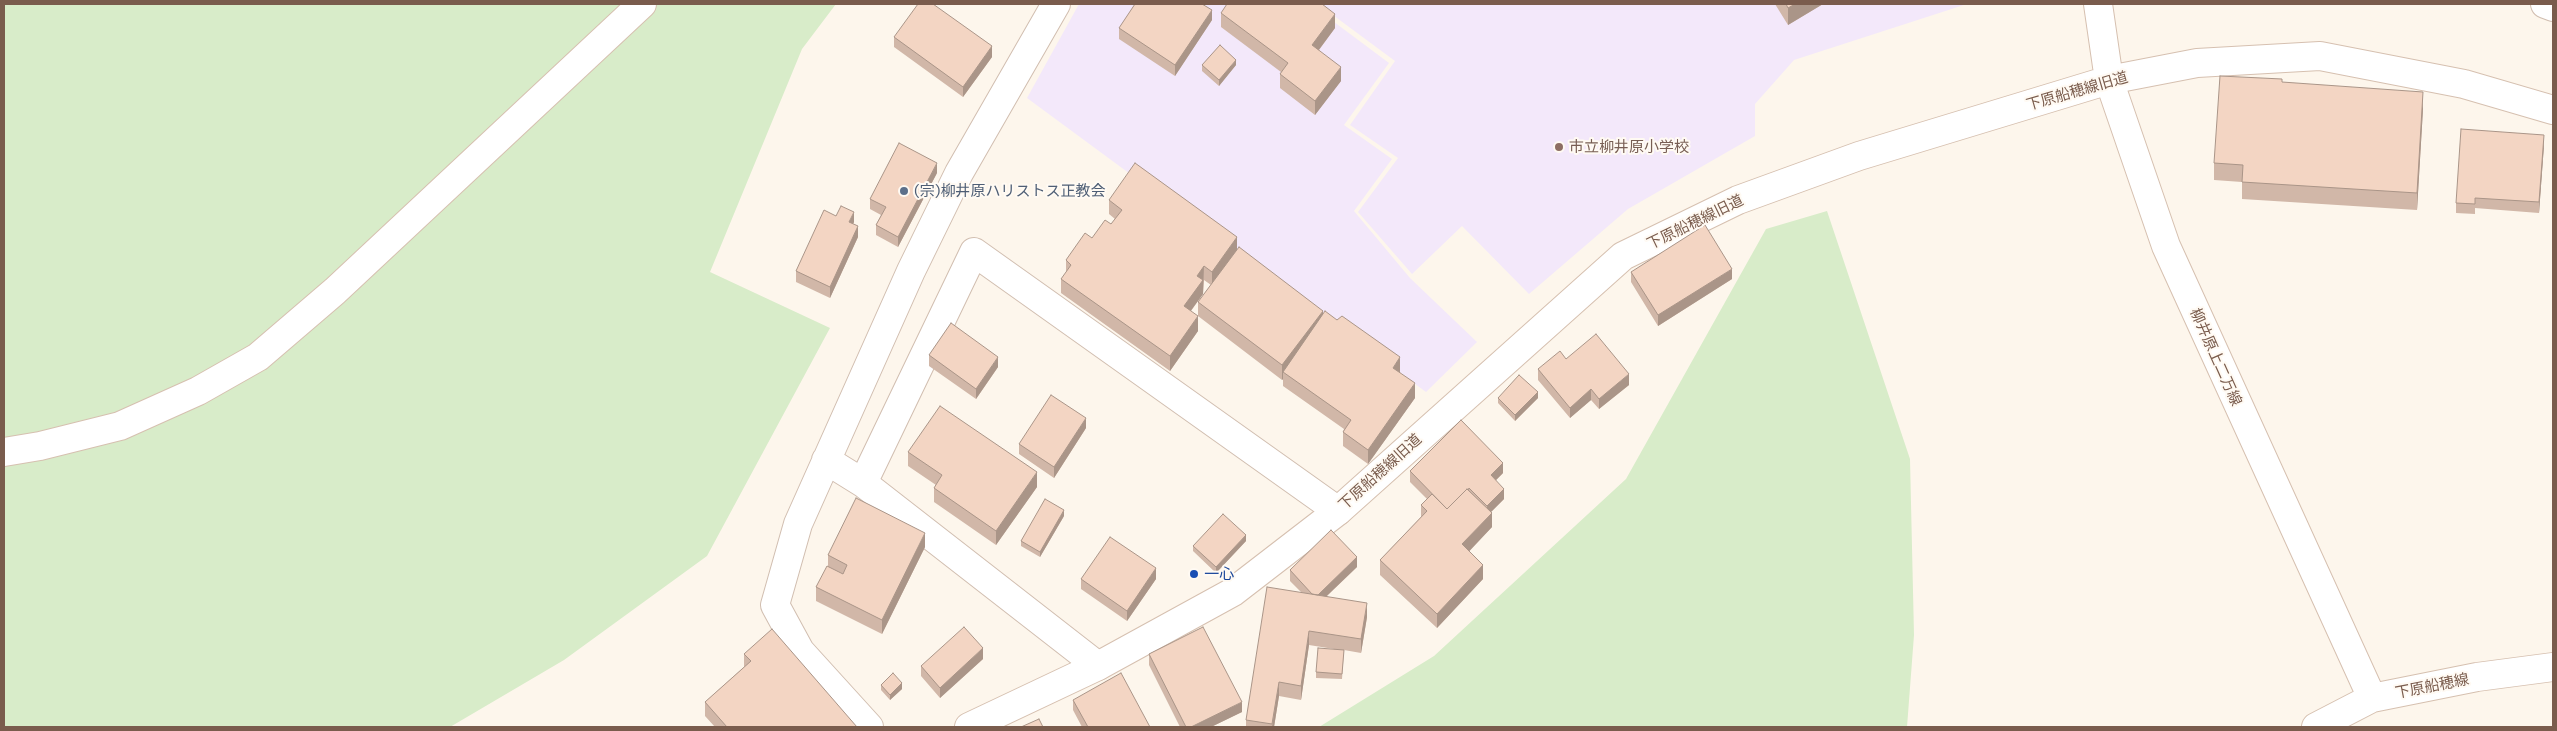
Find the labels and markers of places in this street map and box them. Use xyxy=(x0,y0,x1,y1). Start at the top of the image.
place label: 市立柳井原小学校 xyxy=(1569,138,1689,156)
marker: 市立柳井原小学校 xyxy=(1553,141,1565,153)
place label: (宗)柳井原ハリストス正教会 xyxy=(914,182,1106,200)
marker: (宗)柳井原ハリストス正教会 xyxy=(898,185,910,197)
place label: 一心 xyxy=(1204,565,1234,583)
marker: 一心 xyxy=(1188,568,1200,580)

